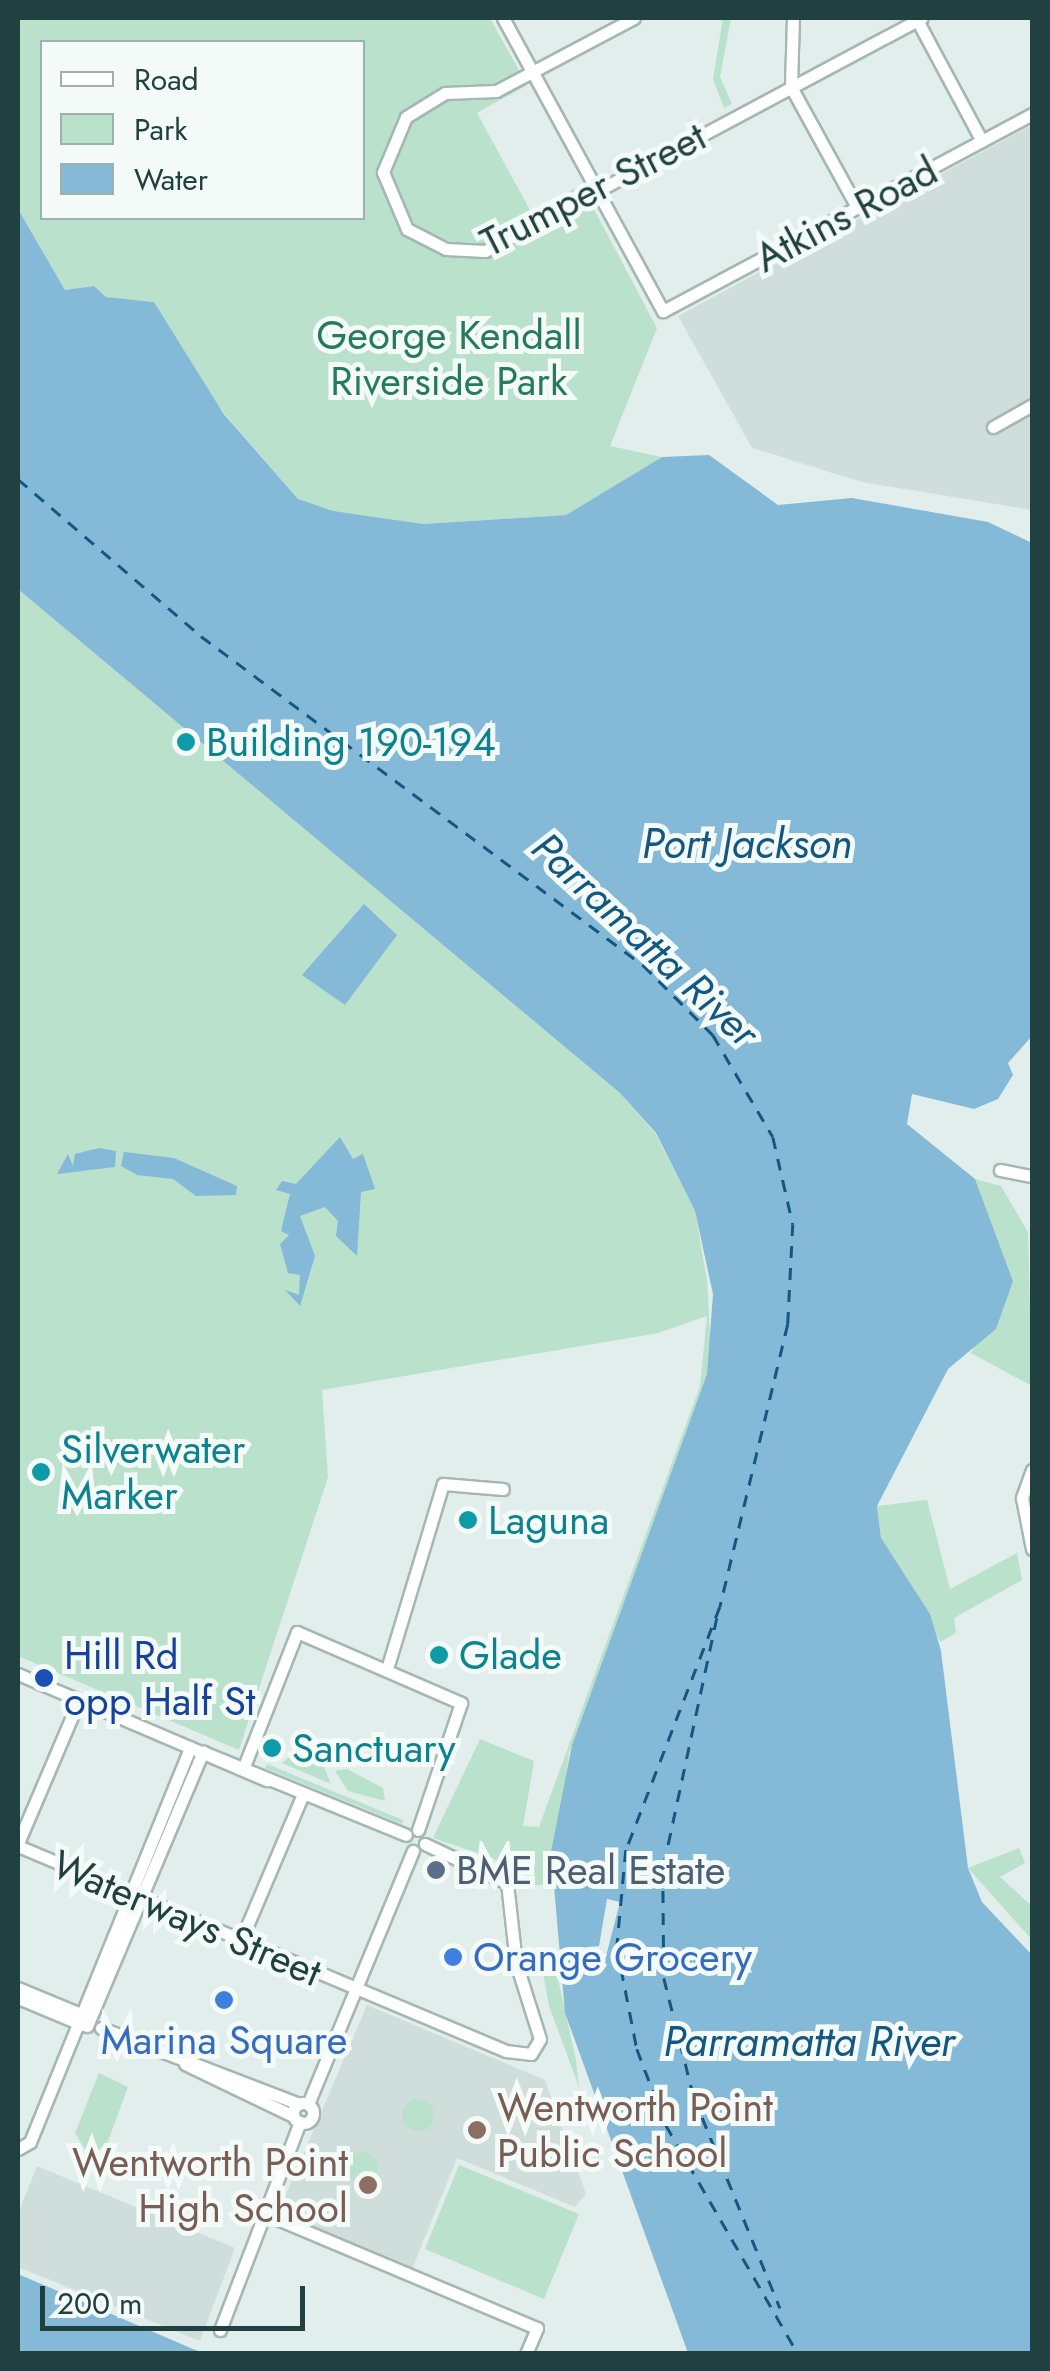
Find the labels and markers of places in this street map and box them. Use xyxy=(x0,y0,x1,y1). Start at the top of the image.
place label: Building 190-194 xyxy=(206,718,496,766)
marker: Building 190-194 xyxy=(175,731,197,753)
place label: Silverwater Marker xyxy=(61,1425,245,1519)
marker: Silverwater Marker xyxy=(30,1461,52,1483)
place label: Laguna xyxy=(488,1496,609,1544)
marker: Laguna xyxy=(457,1509,479,1531)
place label: Hill Rd opp Half St xyxy=(64,1631,255,1725)
place label: Glade xyxy=(459,1631,562,1679)
marker: Glade xyxy=(428,1644,450,1666)
marker: Hill Rd opp Half St xyxy=(33,1667,55,1689)
place label: Sanctuary xyxy=(292,1724,456,1772)
marker: Sanctuary xyxy=(261,1737,283,1759)
place label: BME Real Estate xyxy=(456,1846,725,1894)
marker: BME Real Estate xyxy=(425,1859,447,1881)
place label: Orange Grocery xyxy=(473,1933,752,1981)
marker: Orange Grocery xyxy=(442,1946,464,1968)
marker: Marina Square xyxy=(213,1989,235,2011)
place label: Marina Square xyxy=(101,2016,347,2064)
place label: Wentworth Point Public School xyxy=(497,2083,773,2177)
marker: Wentworth Point Public School xyxy=(466,2119,488,2141)
place label: Wentworth Point High School xyxy=(72,2138,348,2232)
marker: Wentworth Point High School xyxy=(357,2174,379,2196)

